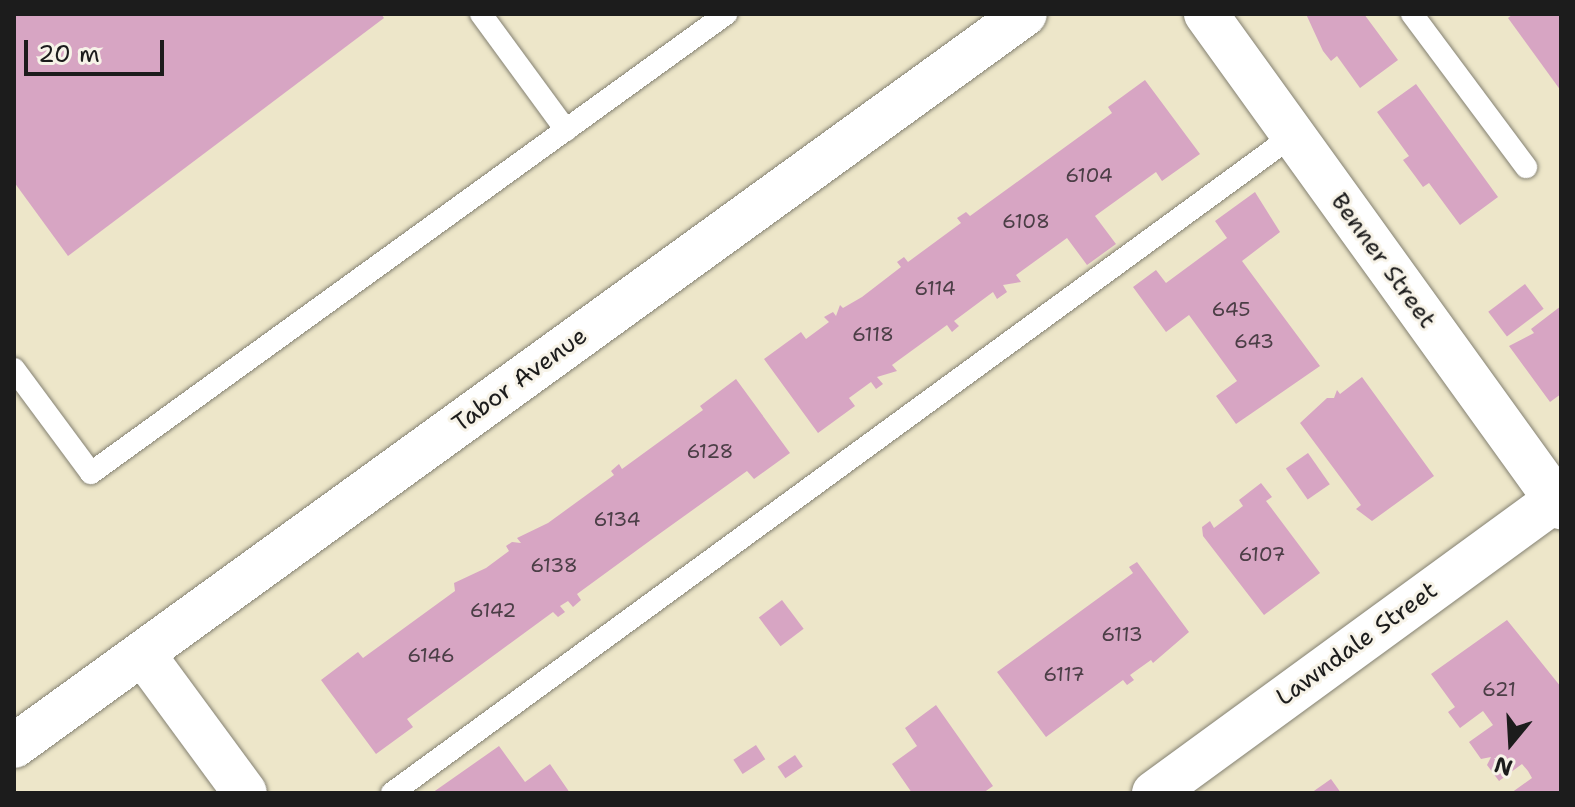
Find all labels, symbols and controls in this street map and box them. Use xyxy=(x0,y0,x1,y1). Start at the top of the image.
scale bar xyxy=(28,24,168,74)
text: 20 m xyxy=(38,38,100,70)
house number: 6104 xyxy=(1065,163,1113,187)
street label: Benner Street xyxy=(1324,188,1442,334)
house number: 6108 xyxy=(1002,209,1050,233)
house number: 6114 xyxy=(914,276,956,300)
house number: 645 xyxy=(1212,297,1250,321)
street label: Tabor Avenue xyxy=(447,322,593,438)
house number: 6118 xyxy=(852,322,894,346)
house number: 643 xyxy=(1234,329,1274,353)
house number: 6128 xyxy=(686,439,734,463)
house number: 6134 xyxy=(593,507,641,531)
house number: 6107 xyxy=(1238,542,1286,566)
house number: 6138 xyxy=(530,553,578,577)
street label: Lawndale Street xyxy=(1271,576,1443,712)
house number: 6142 xyxy=(470,598,516,622)
house number: 6113 xyxy=(1101,622,1143,646)
house number: 6146 xyxy=(407,643,455,667)
house number: 6117 xyxy=(1043,662,1085,686)
house number: 621 xyxy=(1482,677,1516,701)
north arrow xyxy=(1471,703,1551,783)
text: N xyxy=(1491,750,1516,783)

